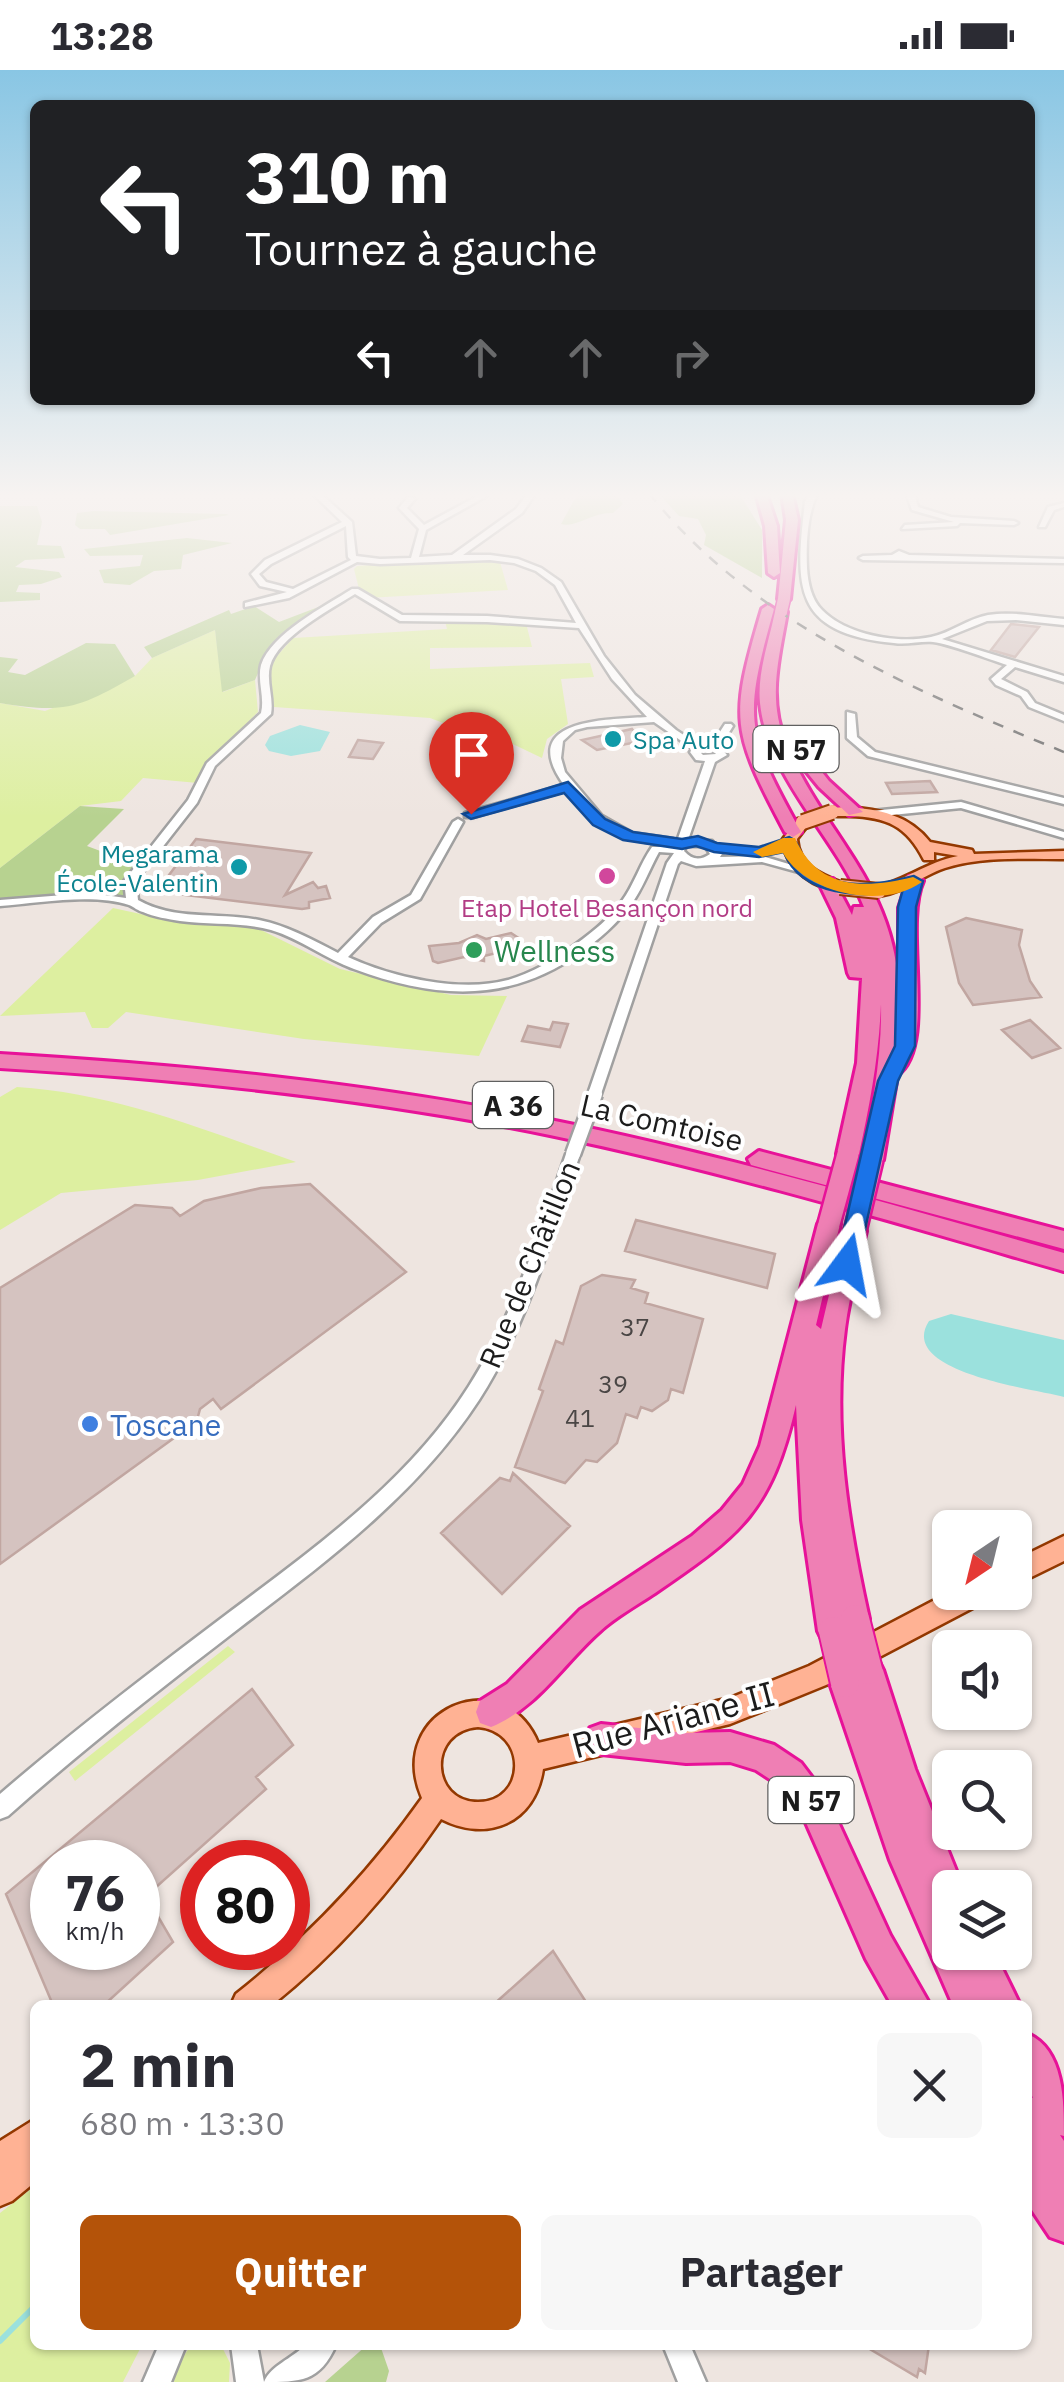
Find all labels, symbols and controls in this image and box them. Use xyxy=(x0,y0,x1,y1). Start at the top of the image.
text: 13:28 xyxy=(50,11,154,60)
text: 310 m xyxy=(245,131,450,222)
icon: left xyxy=(80,140,210,270)
text: Tournez à gauche xyxy=(245,219,597,277)
icon: left xyxy=(348,330,403,385)
icon: ahead xyxy=(453,330,508,385)
icon: ahead xyxy=(558,330,613,385)
icon: right xyxy=(663,330,718,385)
pin xyxy=(429,712,514,815)
place label: Spa Auto xyxy=(633,723,734,756)
road number: N 57 xyxy=(754,726,838,772)
icon: arrive xyxy=(444,727,499,782)
marker: Spa Auto xyxy=(602,728,624,750)
place label: Megarama École-Valentin xyxy=(56,837,219,899)
marker: Megarama École-Valentin xyxy=(228,856,250,878)
marker: Etap Hotel Besançon nord xyxy=(596,865,618,887)
place label: Etap Hotel Besançon nord xyxy=(461,891,753,924)
place label: Wellness xyxy=(494,931,615,970)
marker: Wellness xyxy=(463,939,485,961)
road number: A 36 xyxy=(473,1082,553,1128)
street label: La Comtoise xyxy=(577,1084,747,1160)
street label: Rue de Châtillon xyxy=(470,1154,588,1374)
position arrow xyxy=(795,1212,899,1316)
house number: 37 xyxy=(620,1310,650,1343)
house number: 39 xyxy=(598,1367,628,1400)
house number: 41 xyxy=(565,1401,595,1434)
place label: Toscane xyxy=(110,1405,221,1444)
marker: Toscane xyxy=(79,1413,101,1435)
north arrow xyxy=(932,1510,1032,1610)
map controls xyxy=(932,1510,1032,1970)
button: sound xyxy=(932,1630,1032,1730)
street label: Rue Ariane II xyxy=(567,1670,779,1768)
button: search xyxy=(932,1750,1032,1850)
road number: N 57 xyxy=(768,1777,854,1823)
speed limit sign: 80 xyxy=(180,1840,310,1970)
text: 76 xyxy=(65,1860,125,1925)
button: layers xyxy=(932,1870,1032,1970)
text: km/h xyxy=(66,1914,124,1947)
text: 2 min xyxy=(80,2025,237,2104)
button: close xyxy=(877,2033,982,2138)
text: 680 m · 13:30 xyxy=(80,2102,285,2144)
button: Quitter xyxy=(80,2215,521,2330)
button: Partager xyxy=(541,2215,982,2330)

